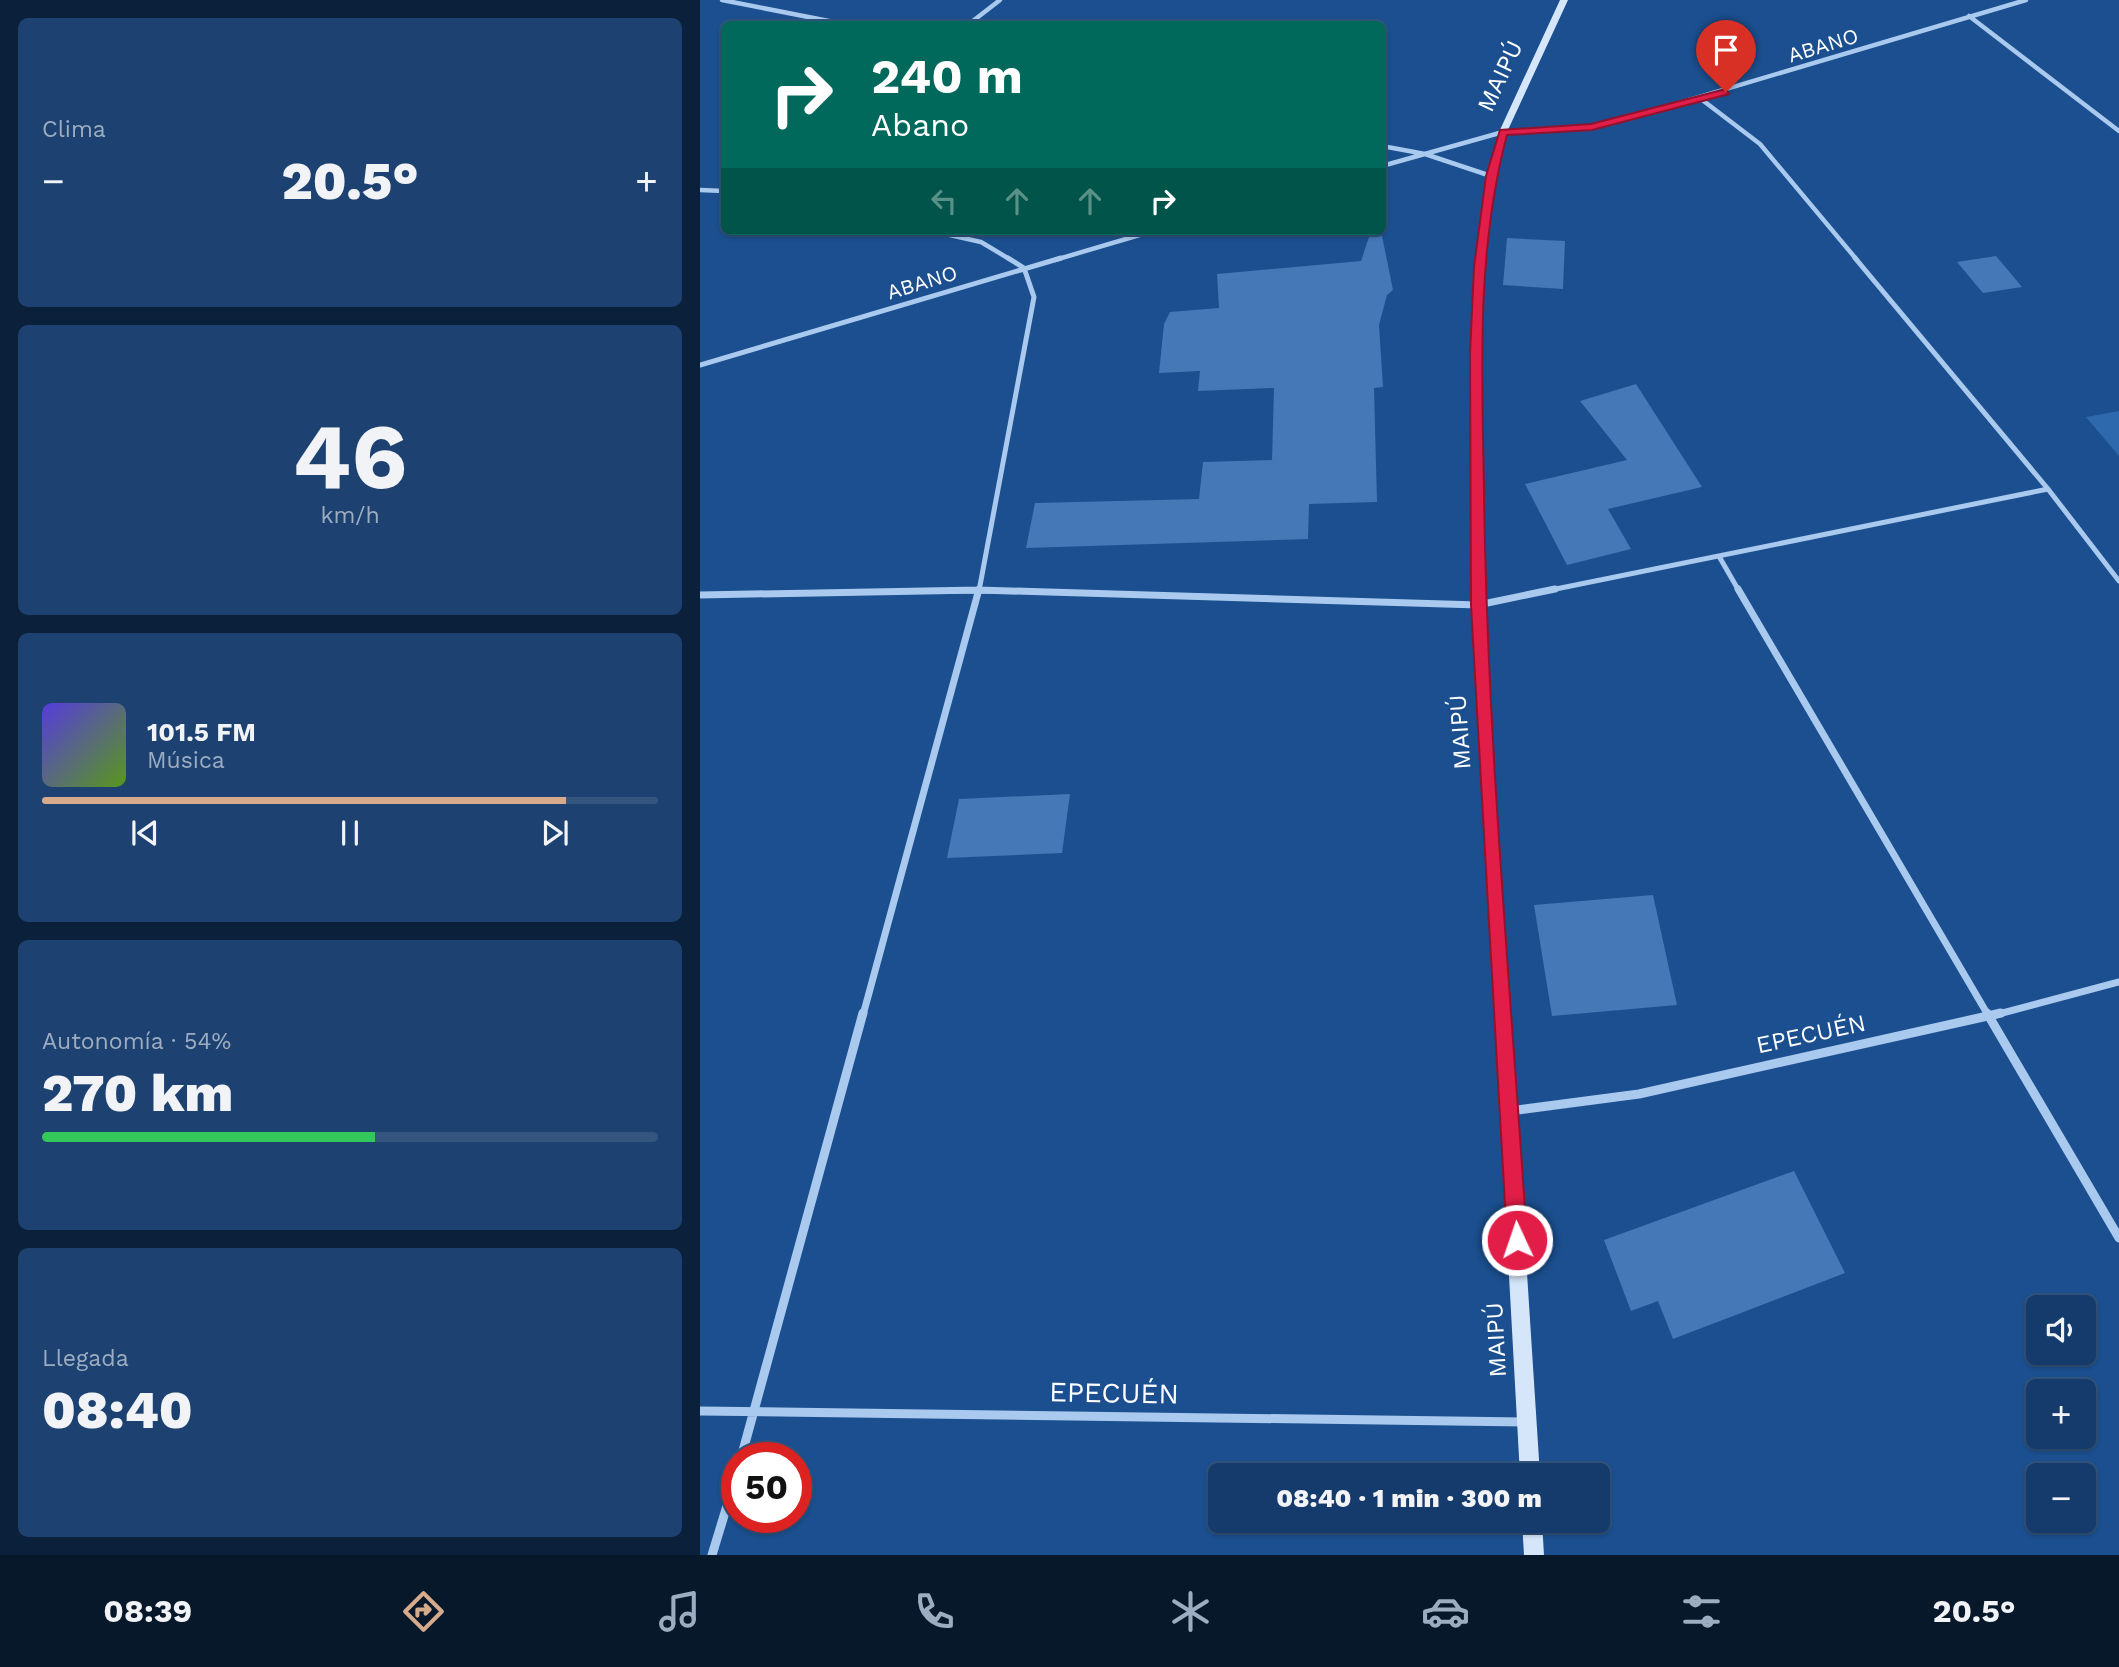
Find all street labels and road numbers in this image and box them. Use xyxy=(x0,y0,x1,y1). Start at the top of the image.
street label: ABANO xyxy=(1785,22,1861,68)
street label: MAIPÚ xyxy=(1471,36,1529,116)
street label: ABANO xyxy=(884,259,960,305)
street label: MAIPÚ xyxy=(1443,694,1477,770)
street label: EPECUÉN xyxy=(1754,1009,1868,1059)
street label: MAIPÚ xyxy=(1480,1302,1512,1378)
street label: EPECUÉN xyxy=(1049,1375,1179,1411)

